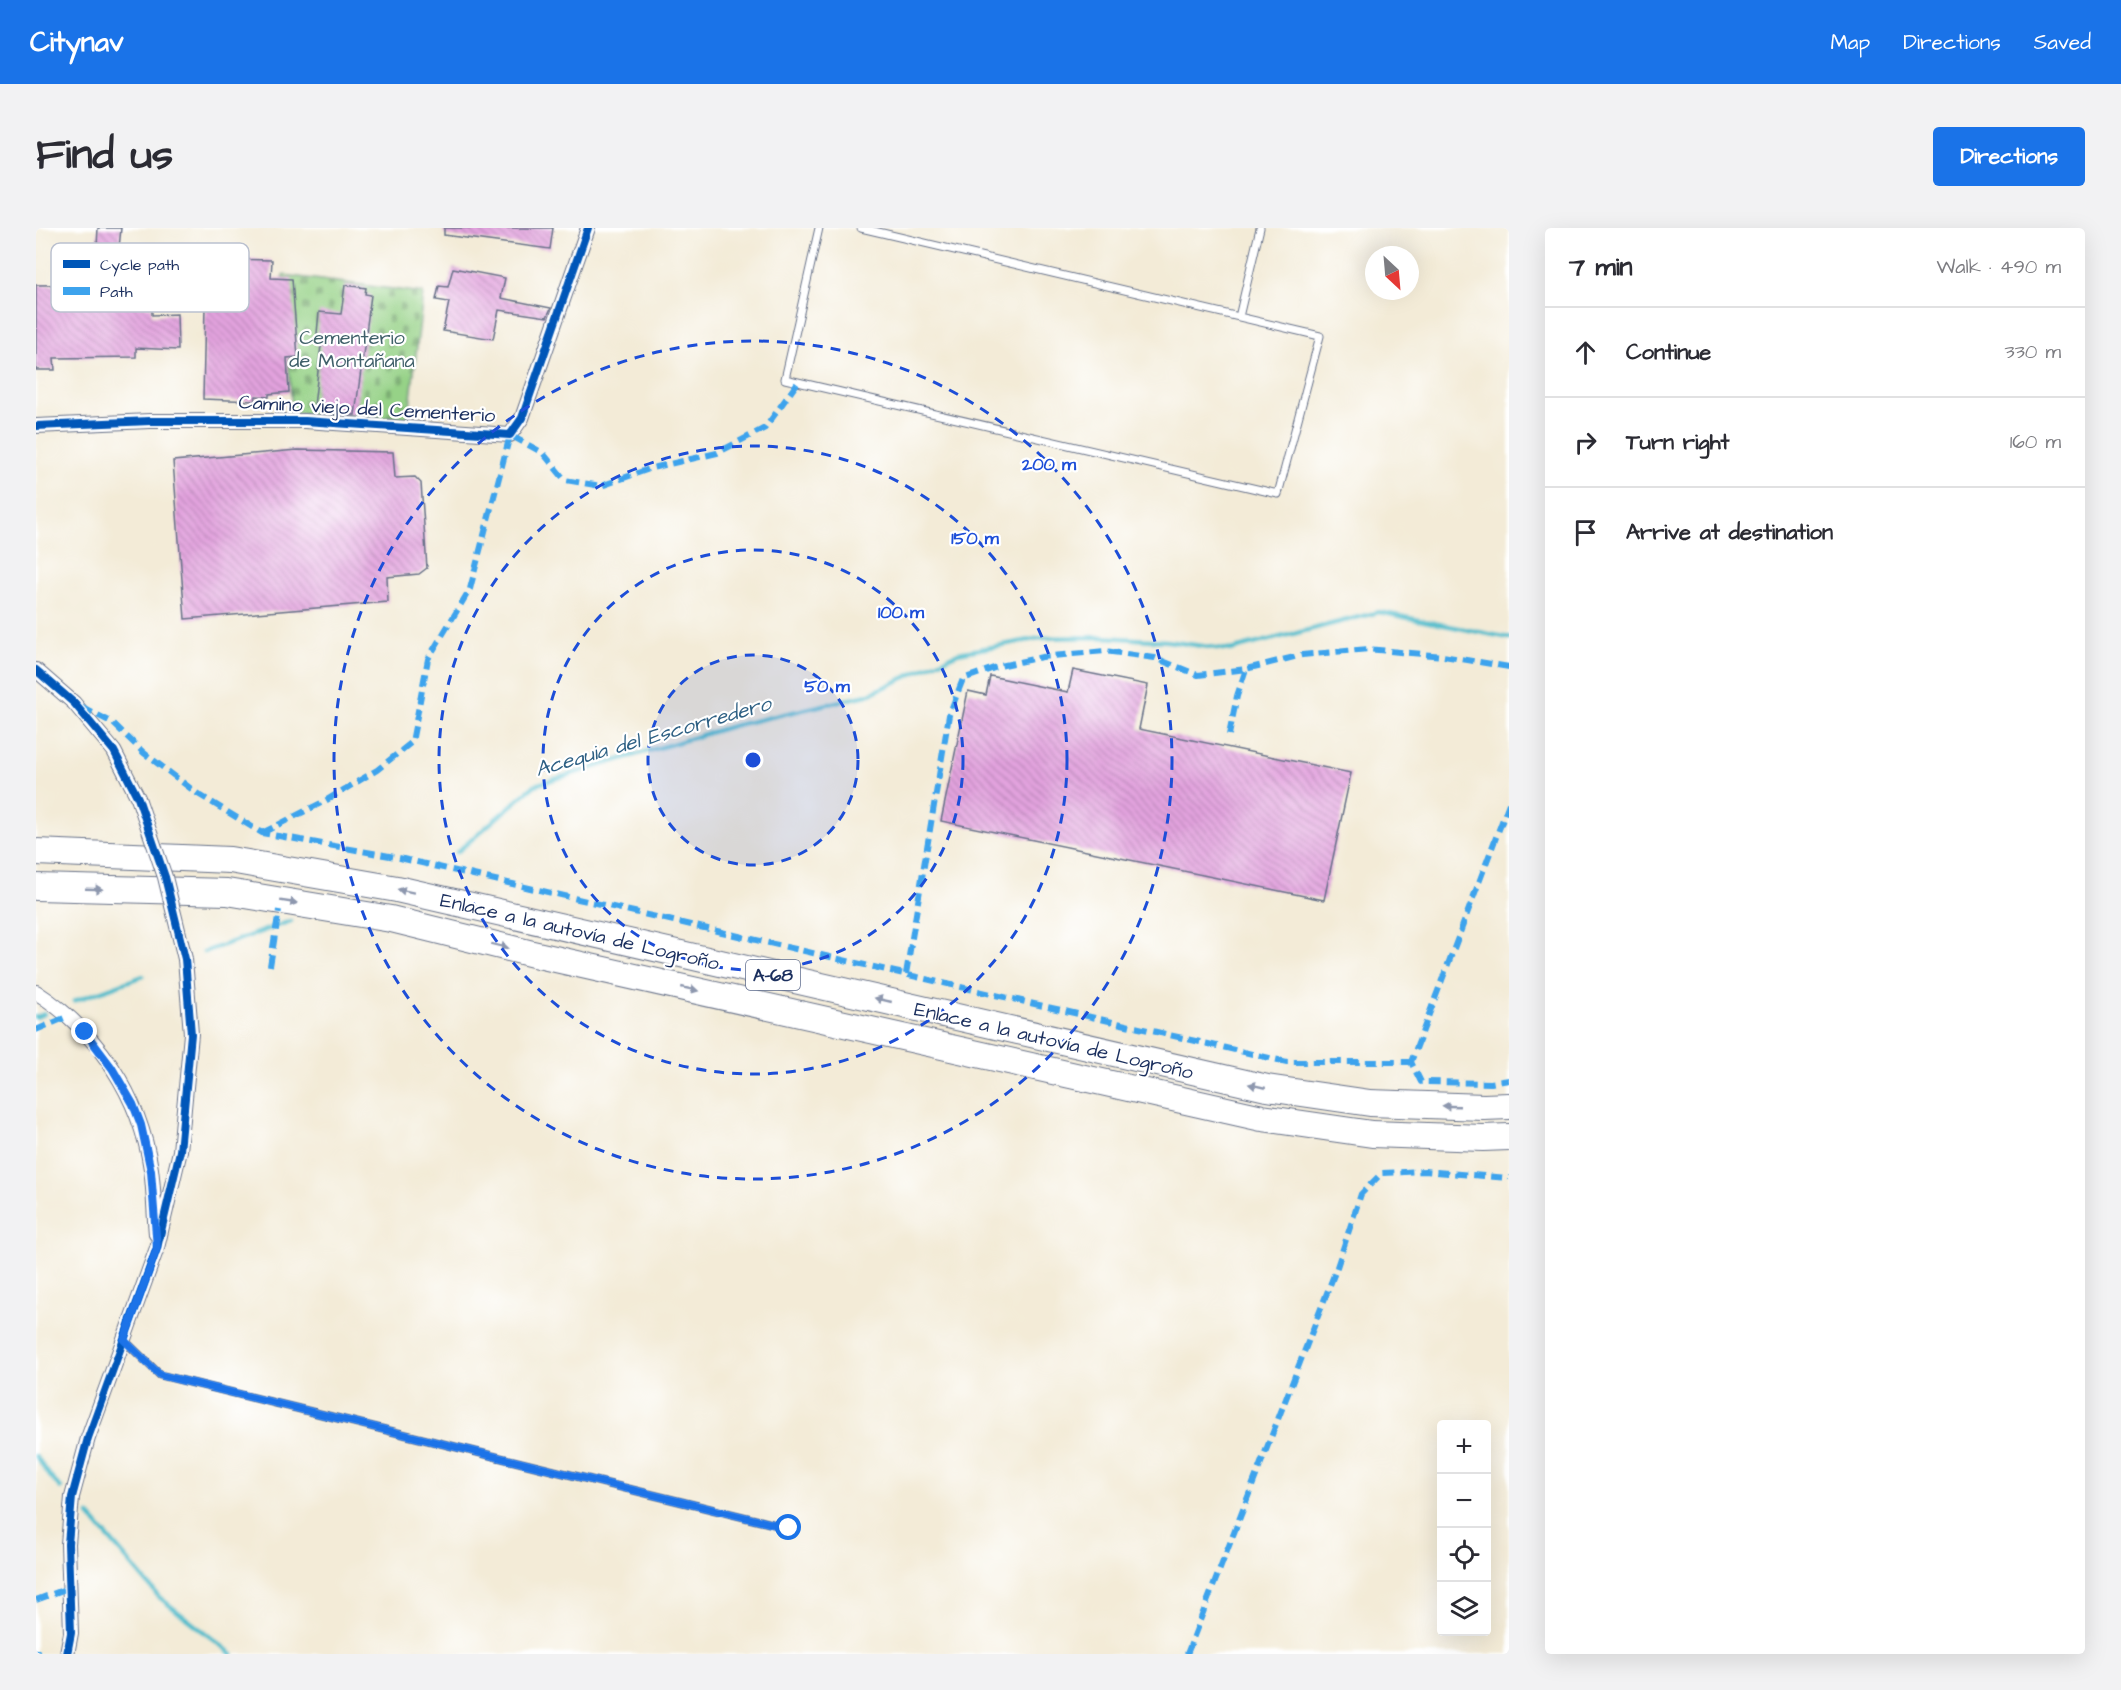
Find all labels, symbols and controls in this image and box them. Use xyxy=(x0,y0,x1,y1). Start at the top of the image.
text: Citynav xyxy=(30,23,124,62)
text: Map xyxy=(1830,28,1870,57)
text: Directions xyxy=(1903,28,2001,57)
text: Saved xyxy=(2034,28,2091,57)
text: Find us xyxy=(36,127,173,185)
button: Directions xyxy=(1933,127,2085,186)
legend xyxy=(51,243,249,312)
north arrow xyxy=(1365,246,1419,300)
text: 7 min xyxy=(1569,249,1633,285)
text: Walk · 490 m xyxy=(1937,253,2061,281)
text: Cycle path xyxy=(100,254,179,277)
text: Path xyxy=(100,281,133,303)
park label: Cementerio de Montañana xyxy=(289,324,415,375)
icon: ahead xyxy=(1569,336,1602,369)
text: Continue xyxy=(1626,337,1711,368)
text: 330 m xyxy=(2004,338,2061,366)
street label: Camino viejo del Cementerio xyxy=(238,388,496,430)
icon: right xyxy=(1569,426,1602,459)
text: Turn right xyxy=(1626,427,1729,458)
text: 160 m xyxy=(2010,428,2061,456)
text: 200 m xyxy=(1021,452,1077,477)
icon: arrive xyxy=(1569,516,1602,549)
text: Arrive at destination xyxy=(1626,517,1833,548)
text: 150 m xyxy=(951,526,1000,551)
text: 100 m xyxy=(878,600,925,625)
text: 50 m xyxy=(804,674,851,699)
water label: Acequia del Escorredero xyxy=(532,688,776,784)
centre of rings xyxy=(743,750,763,770)
one-way arrow xyxy=(85,884,104,893)
one-way arrow xyxy=(396,886,415,895)
street label: Enlace a la autovía de Logroño xyxy=(437,886,722,979)
one-way arrow xyxy=(279,898,298,907)
one-way arrow xyxy=(491,941,509,951)
road number: A-68 xyxy=(746,960,800,990)
one-way arrow xyxy=(681,985,700,994)
one-way arrow xyxy=(873,995,892,1005)
street label: Enlace a la autovía de Logroño xyxy=(911,995,1196,1088)
route end xyxy=(71,1018,97,1044)
one-way arrow xyxy=(1247,1081,1266,1090)
one-way arrow xyxy=(1441,1101,1460,1110)
map controls xyxy=(1437,1420,1491,1636)
button: + xyxy=(1437,1420,1491,1474)
button: − xyxy=(1437,1474,1491,1528)
route start xyxy=(775,1514,801,1540)
button: locate xyxy=(1437,1528,1491,1582)
button: layers xyxy=(1437,1582,1491,1636)

